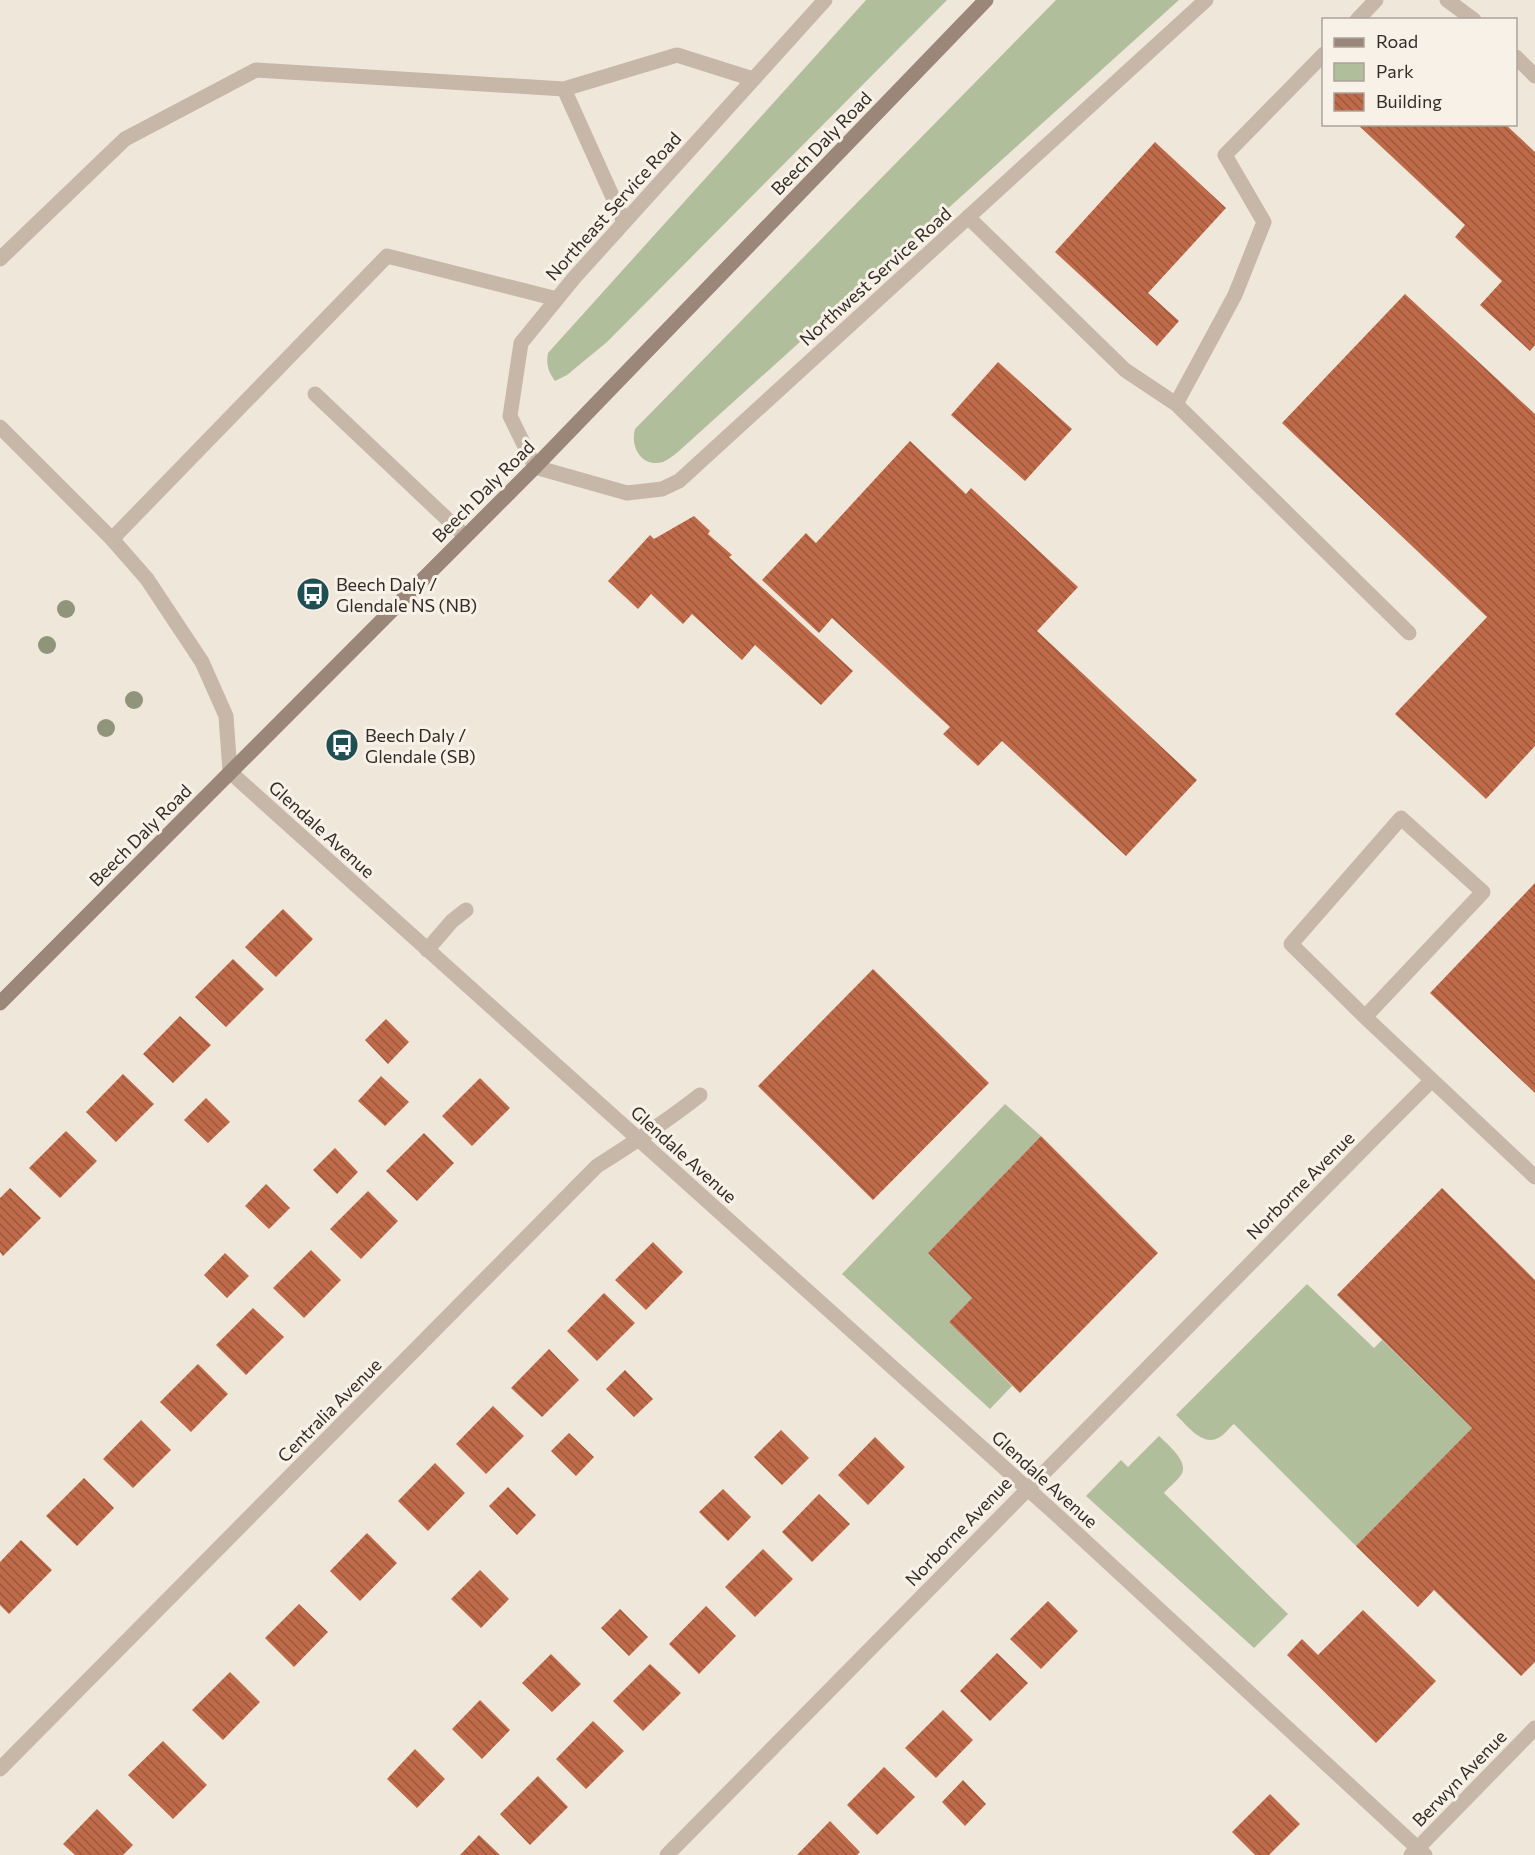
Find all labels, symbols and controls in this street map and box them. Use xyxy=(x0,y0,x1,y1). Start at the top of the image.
legend xyxy=(1322,18,1517,126)
text: Road xyxy=(1376,30,1418,52)
text: Park xyxy=(1376,60,1414,82)
street label: Beech Daly Road xyxy=(766,87,876,199)
text: Building xyxy=(1376,90,1442,112)
street label: Northeast Service Road xyxy=(541,127,685,285)
street label: Northwest Service Road xyxy=(795,202,955,350)
street label: Beech Daly Road xyxy=(427,435,539,547)
place label: Beech Daly / Glendale NS (NB) xyxy=(336,573,477,616)
bus stop icon: Beech Daly / Glendale NS (NB) xyxy=(295,576,331,612)
place label: Beech Daly / Glendale (SB) xyxy=(365,724,476,767)
bus stop icon: Beech Daly / Glendale (SB) xyxy=(324,727,360,763)
street label: Glendale Avenue xyxy=(265,776,379,882)
street label: Beech Daly Road xyxy=(84,779,196,891)
street label: Glendale Avenue xyxy=(627,1101,741,1207)
street label: Norborne Avenue xyxy=(1242,1127,1358,1243)
street label: Centralia Avenue xyxy=(272,1353,386,1467)
street label: Glendale Avenue xyxy=(988,1426,1102,1532)
street label: Norborne Avenue xyxy=(900,1472,1016,1590)
street label: Berwyn Avenue xyxy=(1407,1725,1511,1831)

